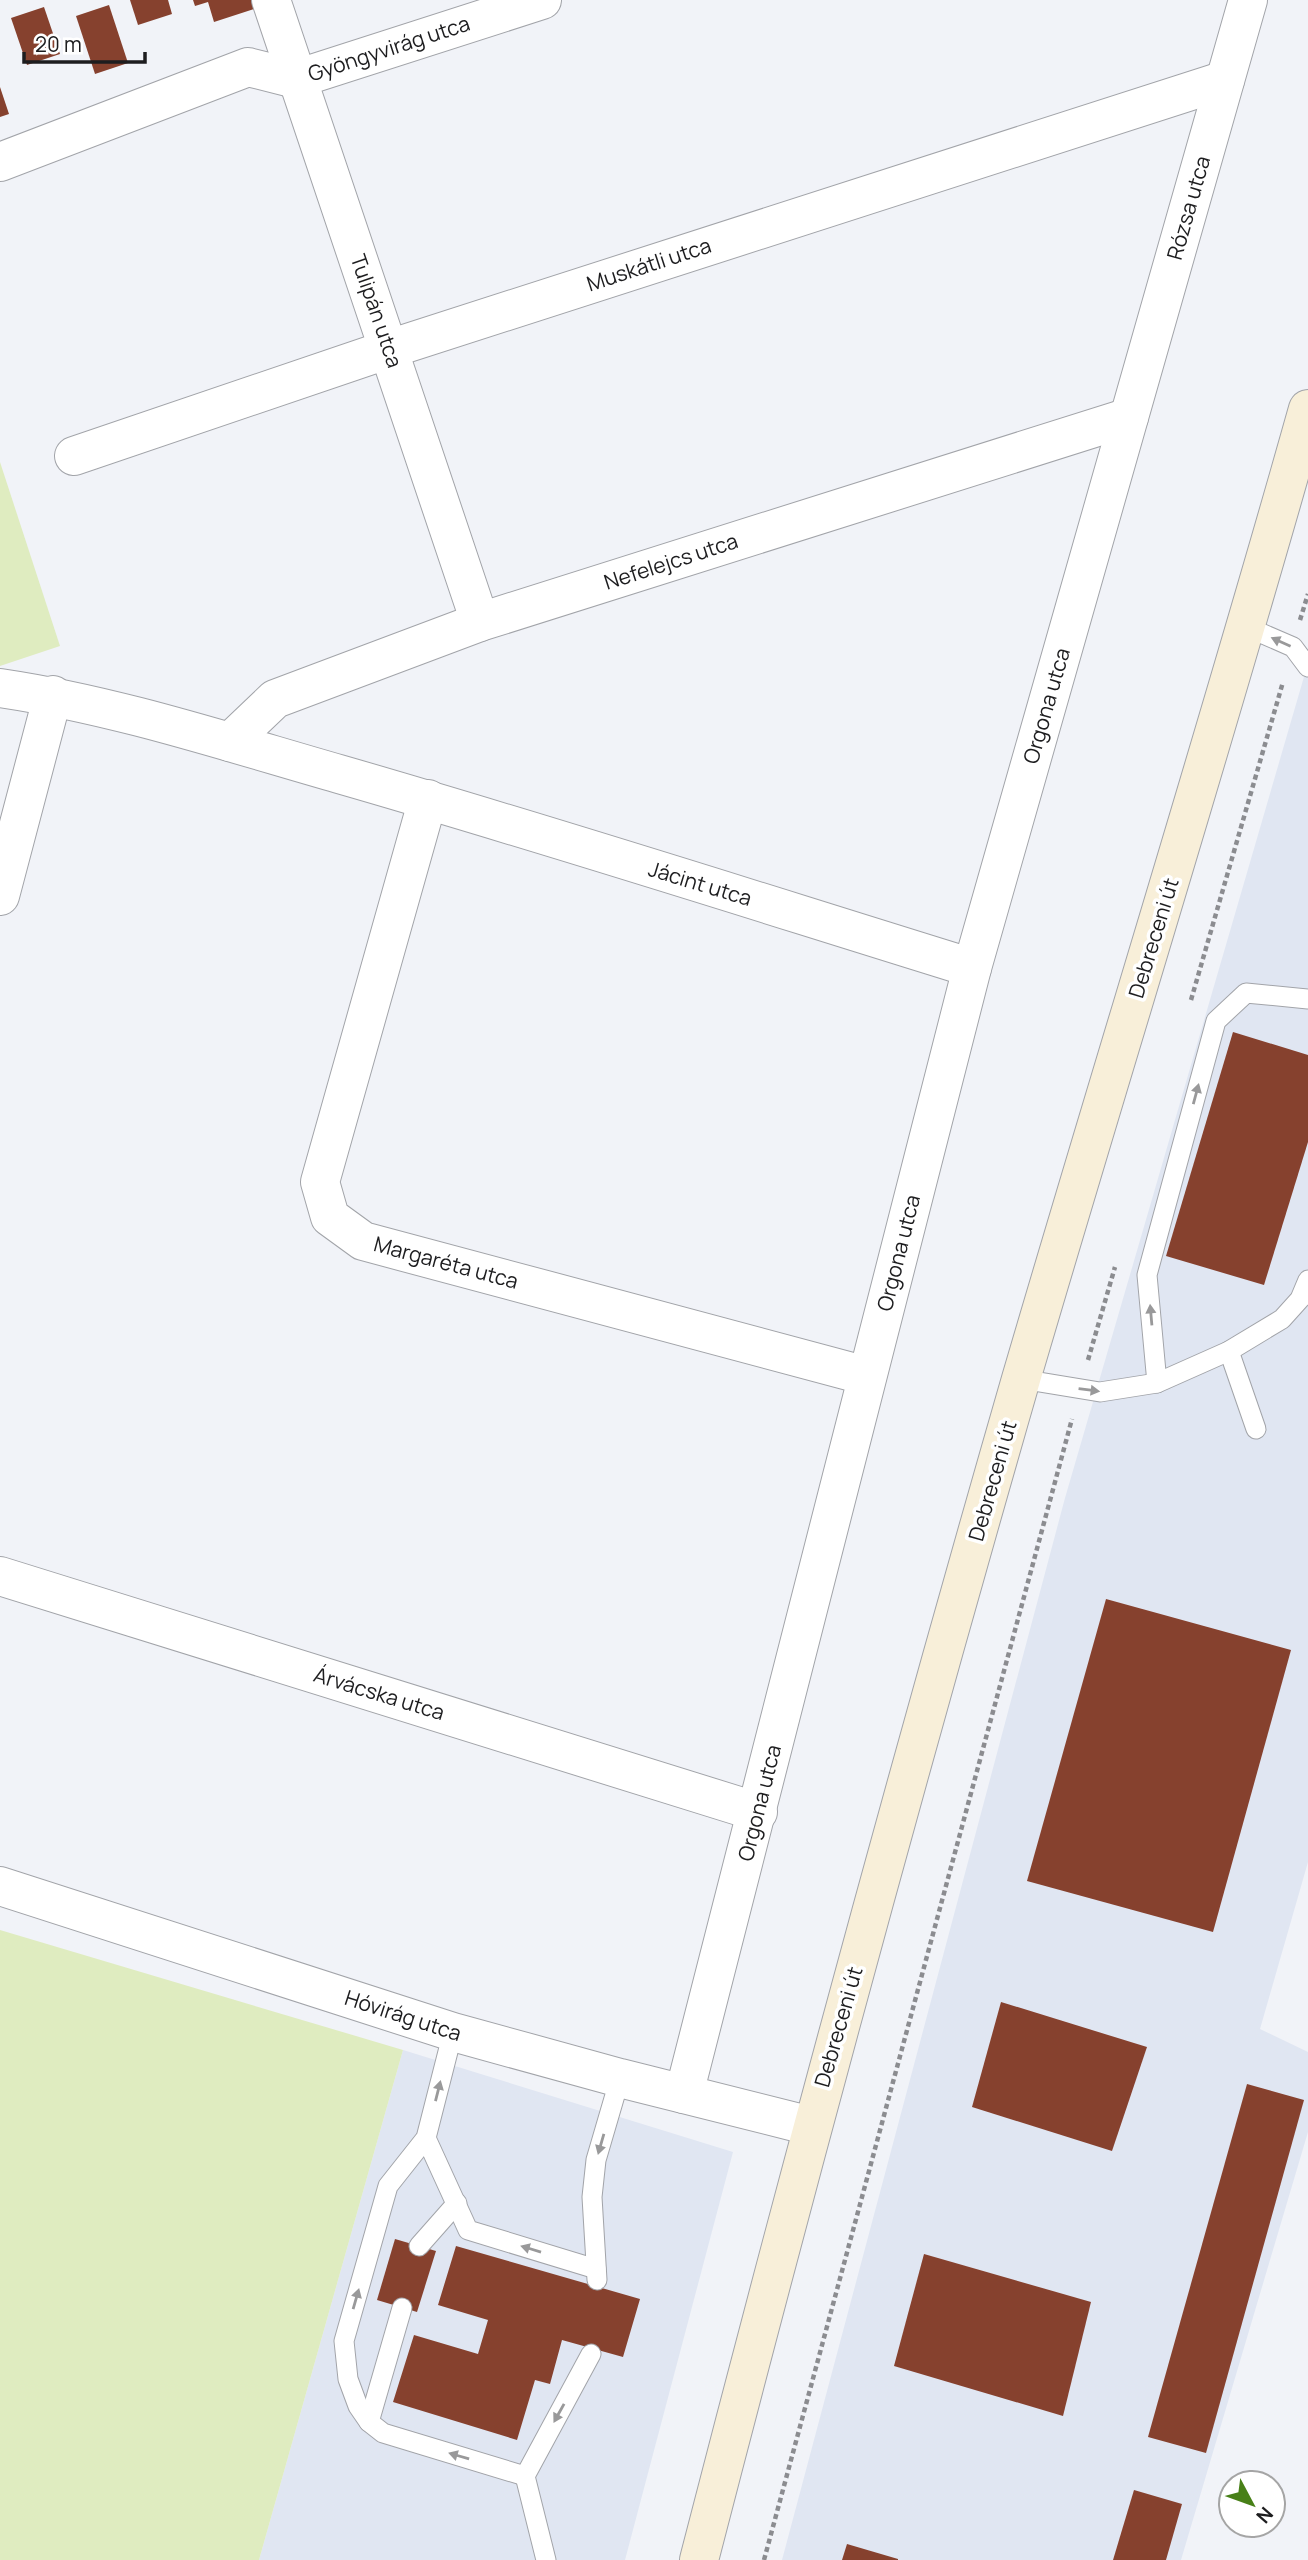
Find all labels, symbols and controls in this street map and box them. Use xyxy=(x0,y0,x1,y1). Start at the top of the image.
street label: Gyöngyvirág utca xyxy=(304,9,473,87)
scale bar xyxy=(24,21,145,65)
text: 20 m xyxy=(35,30,82,58)
street label: Rózsa utca xyxy=(1160,152,1216,263)
street label: Muskátli utca xyxy=(583,231,715,297)
street label: Tulipán utca xyxy=(344,250,409,371)
street label: Nefelejcs utca xyxy=(600,526,741,596)
one-way arrow xyxy=(1271,636,1291,648)
street label: Orgona utca xyxy=(1016,645,1076,767)
street label: Jácint utca xyxy=(645,854,755,912)
street label: Debreceni út xyxy=(1122,874,1185,1001)
one-way arrow xyxy=(1191,1083,1202,1105)
street label: Orgona utca xyxy=(870,1192,926,1314)
street label: Margaréta utca xyxy=(371,1229,522,1295)
one-way arrow xyxy=(1145,1304,1156,1326)
one-way arrow xyxy=(1078,1384,1100,1395)
street label: Debreceni út xyxy=(961,1417,1023,1544)
street label: Árvácska utca xyxy=(311,1660,448,1726)
street label: Orgona utca xyxy=(731,1742,787,1864)
street label: Debreceni út xyxy=(807,1963,869,2090)
street label: Hóvirág utca xyxy=(341,1983,465,2047)
one-way arrow xyxy=(433,2080,444,2102)
one-way arrow xyxy=(595,2133,605,2154)
one-way arrow xyxy=(520,2244,541,2254)
one-way arrow xyxy=(351,2288,362,2310)
one-way arrow xyxy=(553,2404,565,2423)
one-way arrow xyxy=(448,2451,469,2461)
north arrow xyxy=(1217,2469,1287,2539)
text: N xyxy=(1251,2501,1279,2529)

